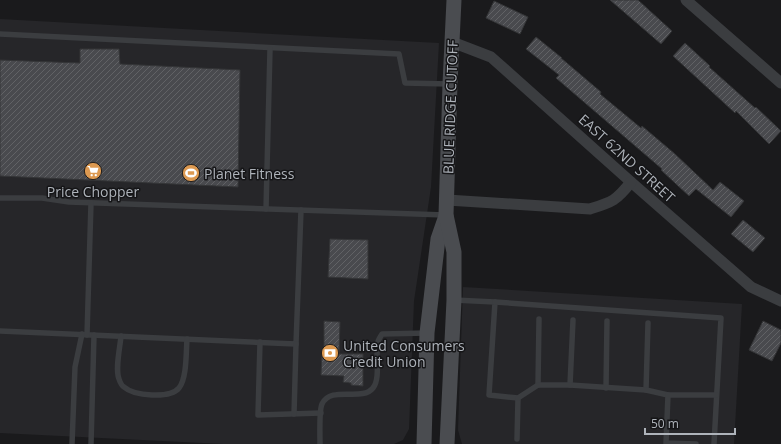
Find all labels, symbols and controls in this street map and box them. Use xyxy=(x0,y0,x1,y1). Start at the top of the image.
street label: BLUE RIDGE CUTOFF xyxy=(438,40,462,174)
street label: EAST 62ND STREET xyxy=(575,110,679,207)
supermarket icon: Price Chopper xyxy=(83,161,103,181)
sports icon: Planet Fitness xyxy=(181,163,201,183)
place label: Planet Fitness xyxy=(204,164,295,183)
place label: Price Chopper xyxy=(47,182,139,201)
place label: United Consumers Credit Union xyxy=(343,336,465,371)
bank icon: United Consumers Credit Union xyxy=(320,343,340,363)
scale bar xyxy=(645,410,735,436)
text: 50 m xyxy=(651,415,679,432)

